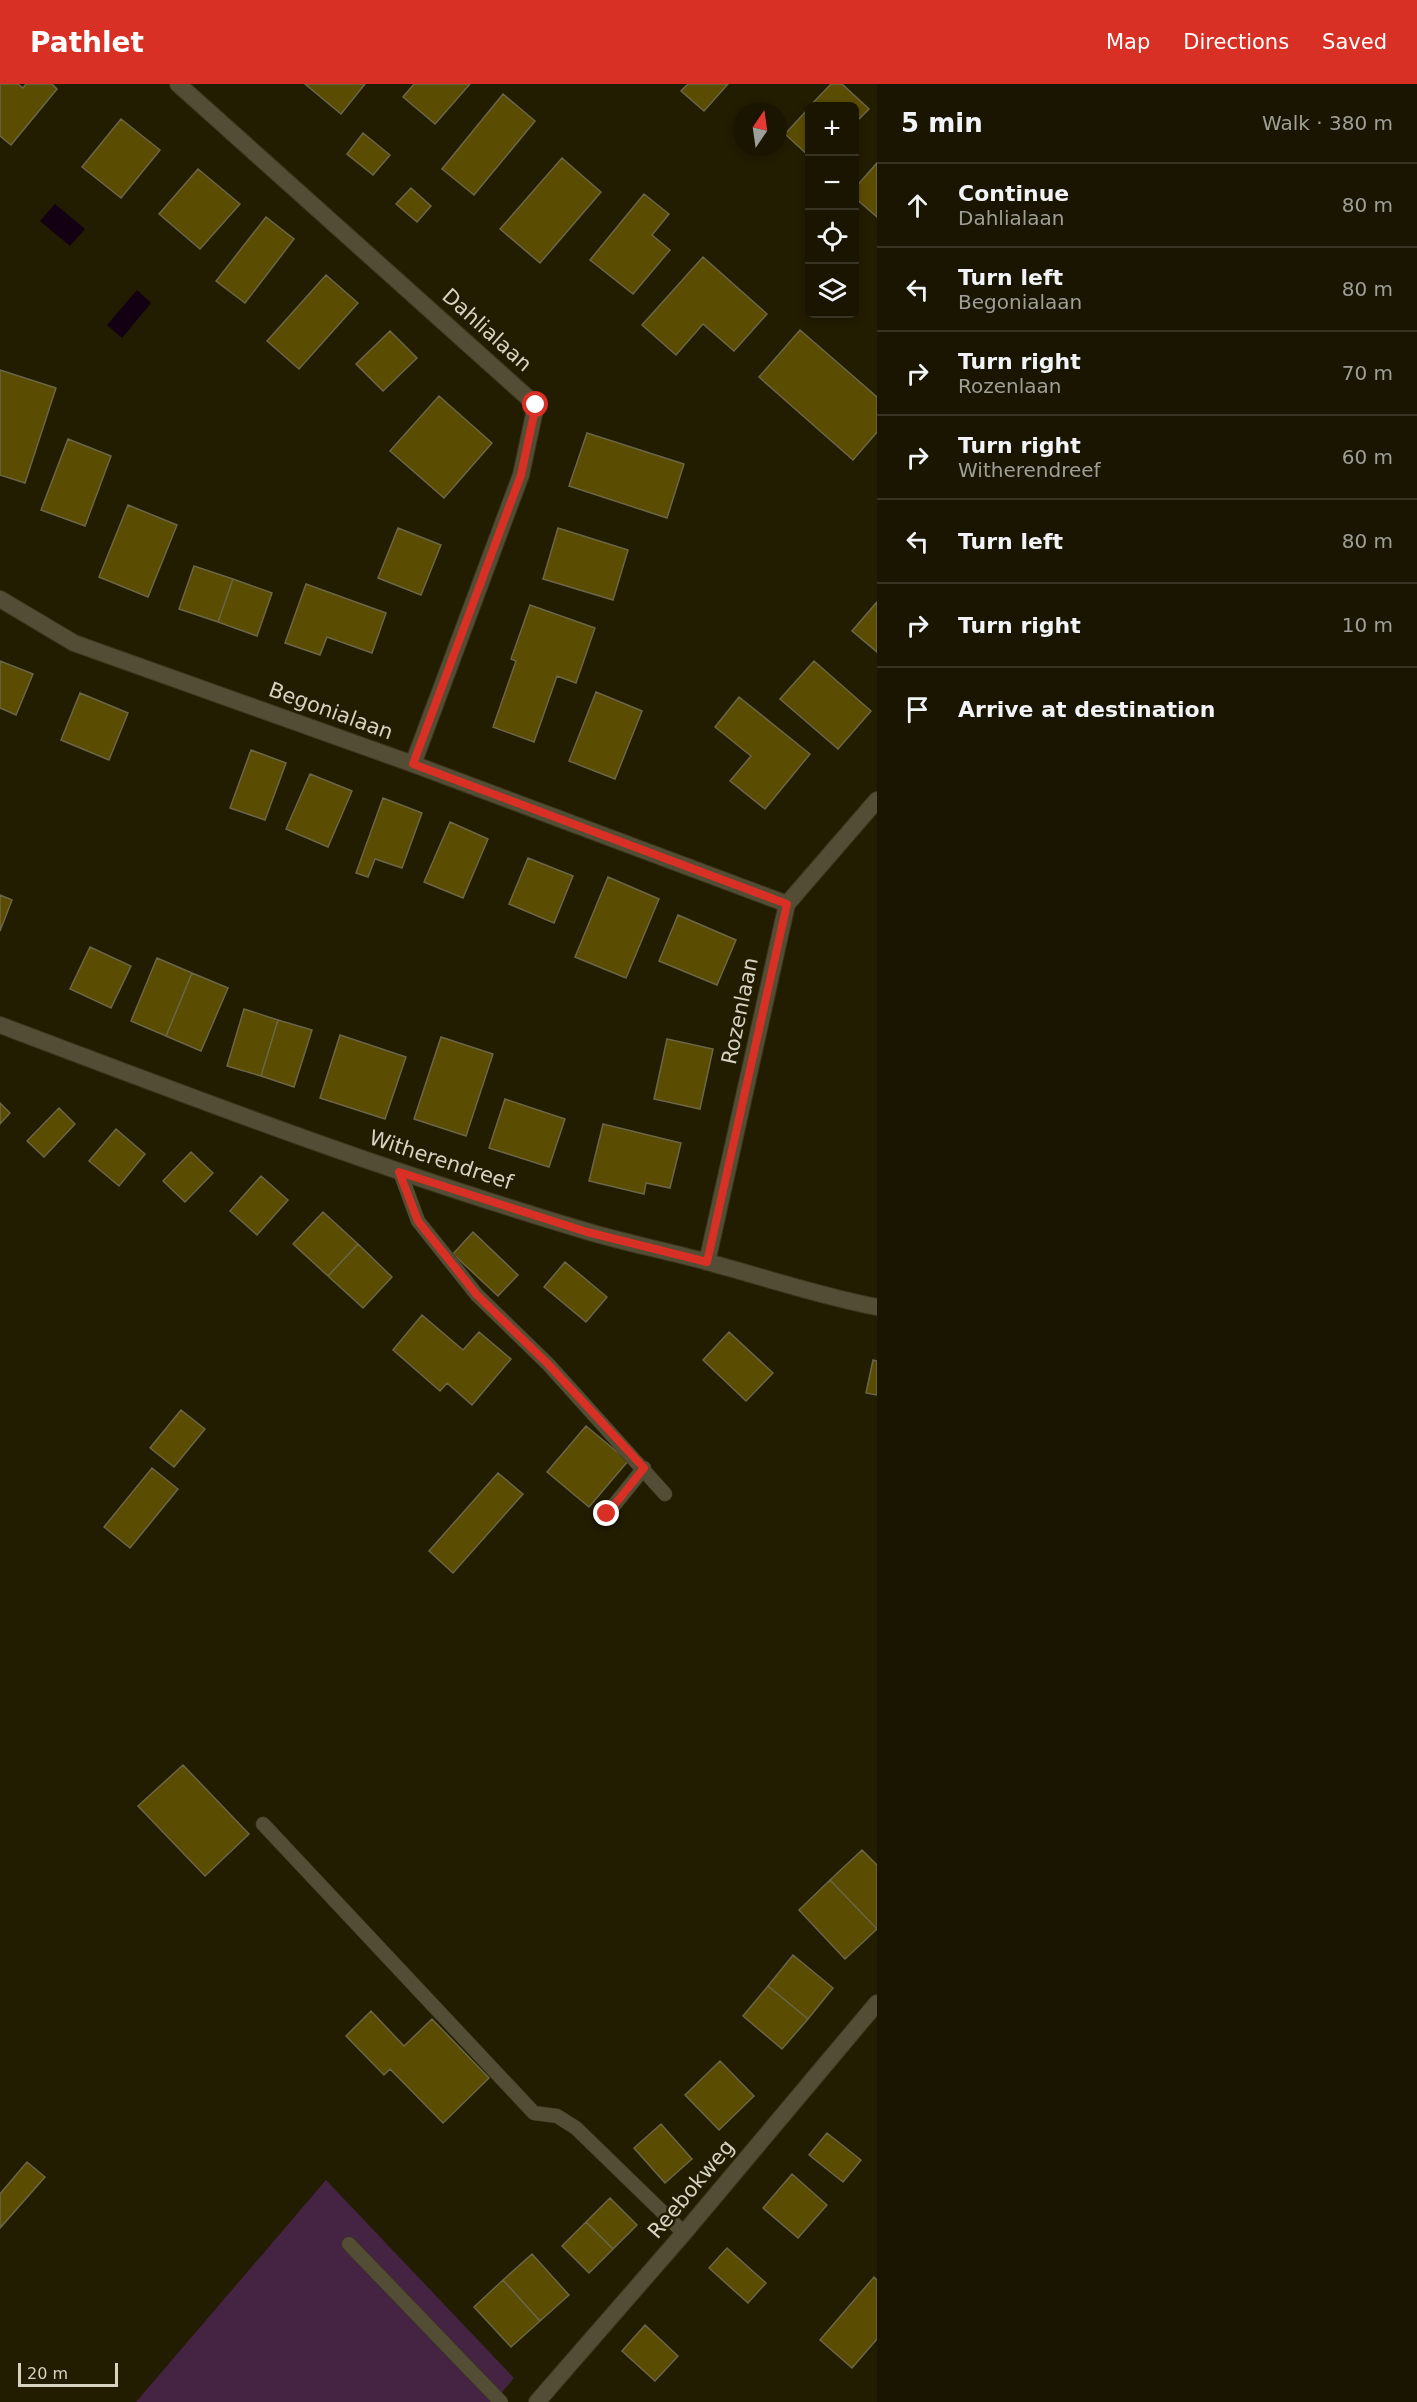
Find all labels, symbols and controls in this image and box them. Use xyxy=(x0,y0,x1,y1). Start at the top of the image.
text: Pathlet xyxy=(30,26,144,59)
text: Map xyxy=(1106,30,1150,54)
text: Directions xyxy=(1183,30,1289,54)
text: Saved xyxy=(1322,30,1387,54)
north arrow xyxy=(733,102,787,156)
map controls xyxy=(805,102,859,318)
button: + xyxy=(805,102,859,156)
text: 5 min xyxy=(901,108,983,138)
text: Walk · 380 m xyxy=(1262,111,1393,135)
button: − xyxy=(805,156,859,210)
text: Continue xyxy=(958,181,1069,206)
icon: ahead xyxy=(901,189,934,222)
text: 80 m xyxy=(1342,193,1393,217)
text: Dahlialaan xyxy=(958,206,1064,230)
button: locate xyxy=(805,210,859,264)
button: layers xyxy=(805,264,859,318)
text: Turn left xyxy=(958,265,1063,290)
icon: left xyxy=(901,273,934,306)
text: 80 m xyxy=(1342,277,1393,301)
street label: Dahlialaan xyxy=(437,284,537,376)
text: Begonialaan xyxy=(958,290,1082,314)
text: Turn right xyxy=(958,349,1081,374)
icon: right xyxy=(901,357,934,390)
text: 70 m xyxy=(1342,361,1393,385)
text: Rozenlaan xyxy=(958,374,1061,398)
route start xyxy=(522,391,548,417)
text: Turn right xyxy=(958,433,1081,458)
icon: right xyxy=(901,441,934,474)
text: 60 m xyxy=(1342,445,1393,469)
text: Witherendreef xyxy=(958,458,1101,482)
icon: left xyxy=(901,525,934,558)
text: Turn left xyxy=(958,529,1063,554)
text: 80 m xyxy=(1342,529,1393,553)
icon: right xyxy=(901,609,934,642)
text: Turn right xyxy=(958,613,1081,638)
text: 10 m xyxy=(1342,613,1393,637)
street label: Begonialaan xyxy=(266,677,396,745)
icon: arrive xyxy=(901,693,934,726)
text: Arrive at destination xyxy=(958,697,1215,722)
street label: Rozenlaan xyxy=(717,955,763,1067)
street label: Witherendreef xyxy=(366,1125,516,1195)
route end xyxy=(593,1500,619,1526)
street label: Reebokweg xyxy=(643,2135,739,2243)
scale bar xyxy=(18,2360,118,2388)
text: 20 m xyxy=(27,2364,68,2383)

